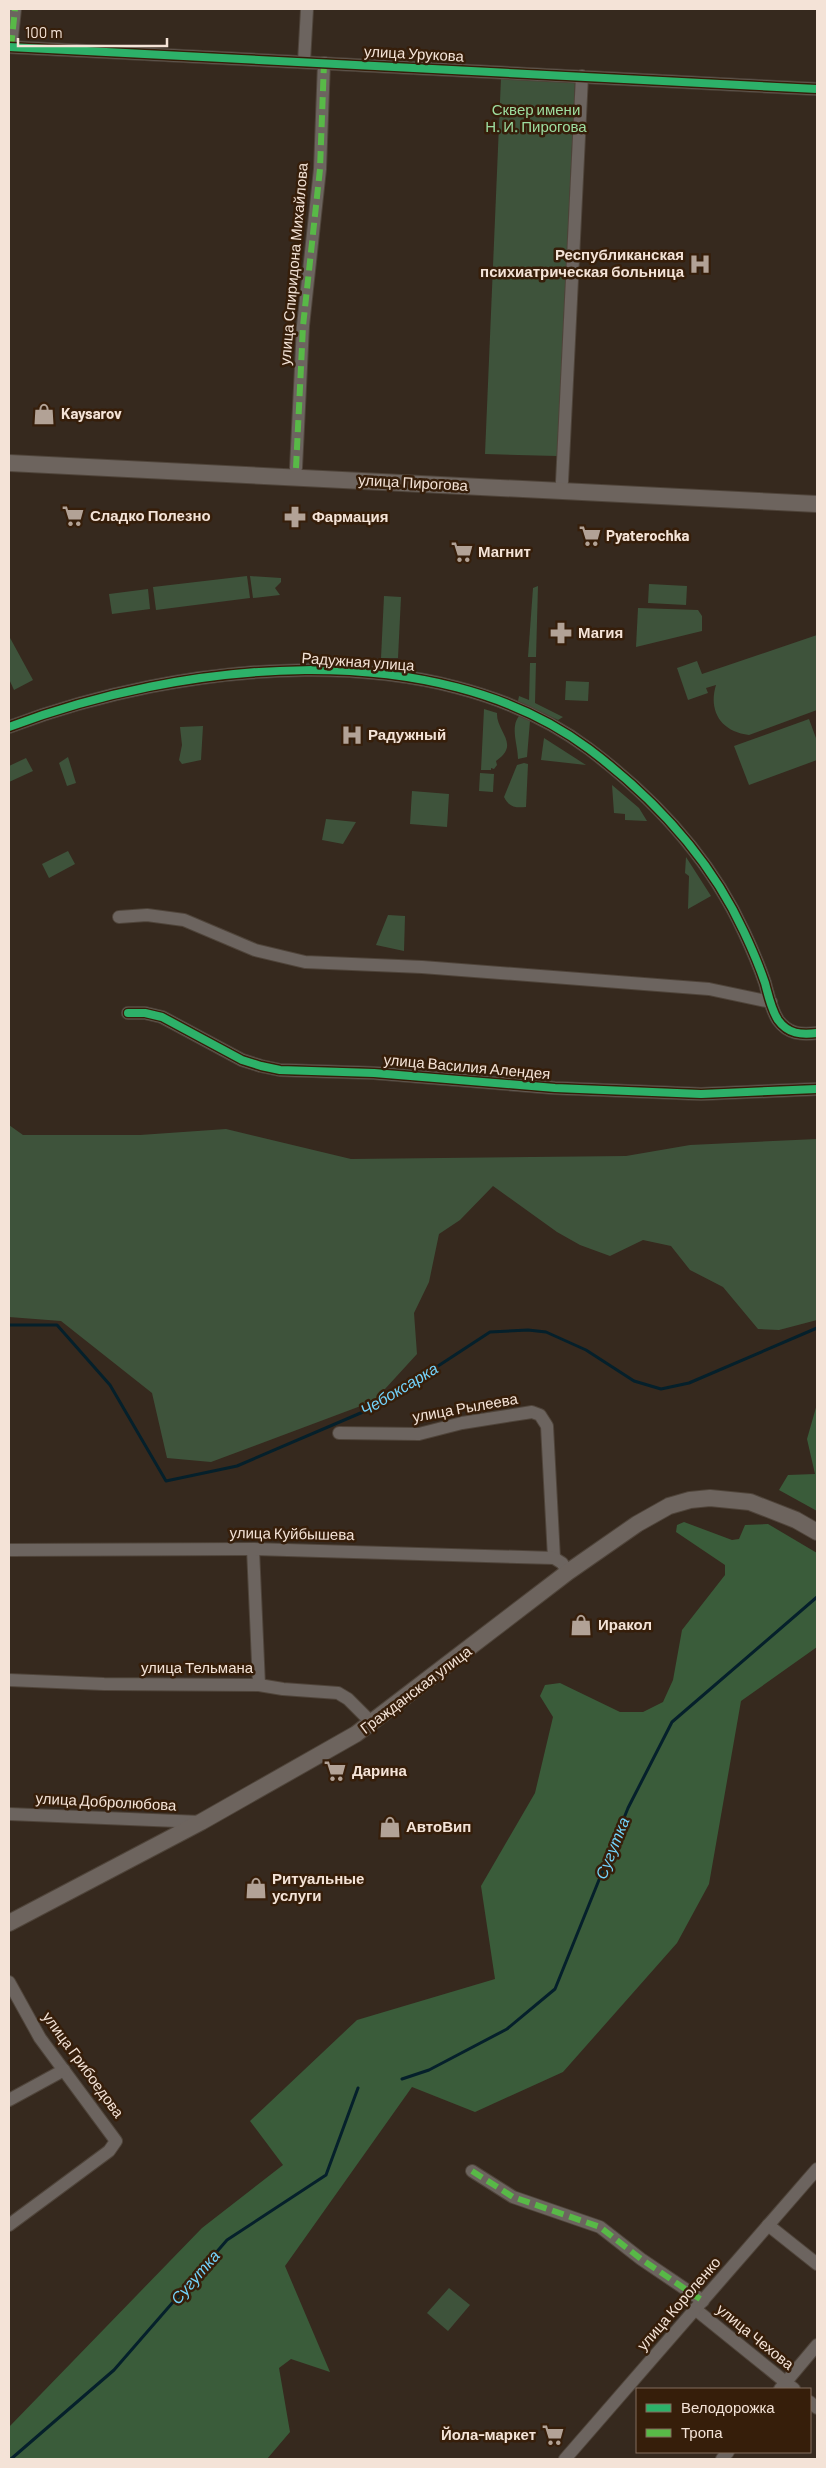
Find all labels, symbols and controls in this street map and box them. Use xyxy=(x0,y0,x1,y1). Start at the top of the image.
scale bar xyxy=(18,15,166,47)
text: 100 m xyxy=(25,23,63,41)
street label: улица Урукова xyxy=(364,41,465,65)
park label: Сквер имени Н. И. Пирогова xyxy=(485,100,587,135)
street label: улица Спиридона Михайлова xyxy=(275,161,311,366)
place label: Республиканская психиатрическая больница xyxy=(480,245,685,280)
hospital icon: Республиканская психиатрическая больница xyxy=(687,251,713,277)
shop icon: Kaysarov xyxy=(31,401,57,427)
place label: Kaysarov xyxy=(61,404,122,422)
street label: улица Пирогова xyxy=(358,470,469,494)
supermarket icon: Сладко Полезно xyxy=(60,503,86,529)
pharmacy icon: Фармация xyxy=(282,504,308,530)
place label: Сладко Полезно xyxy=(90,506,211,524)
place label: Фармация xyxy=(312,507,389,525)
supermarket icon: Pyaterochka xyxy=(577,523,603,549)
place label: Pyaterochka xyxy=(606,526,689,544)
supermarket icon: Магнит xyxy=(449,539,475,565)
place label: Магнит xyxy=(478,542,531,560)
pharmacy icon: Магия xyxy=(548,620,574,646)
place label: Магия xyxy=(578,623,623,641)
street label: Радужная улица xyxy=(301,648,416,674)
hospital icon: Радужный xyxy=(339,722,365,748)
place label: Радужный xyxy=(368,725,446,743)
street label: улица Василия Алендея xyxy=(383,1050,551,1082)
water label: Чебоксарка xyxy=(356,1358,441,1419)
street label: улица Рылеева xyxy=(411,1389,520,1425)
street label: улица Куйбышева xyxy=(229,1523,355,1543)
shop icon: Иракол xyxy=(568,1612,594,1638)
place label: Иракол xyxy=(598,1615,652,1633)
street label: Гражданская улица xyxy=(356,1641,475,1737)
street label: улица Тельмана xyxy=(141,1658,254,1676)
supermarket icon: Дарина xyxy=(322,1758,348,1784)
place label: Дарина xyxy=(352,1761,407,1779)
street label: улица Добролюбова xyxy=(35,1788,178,1814)
shop icon: АвтоВип xyxy=(377,1814,403,1840)
water label: Сугутка xyxy=(591,1814,633,1882)
place label: АвтоВип xyxy=(406,1817,471,1835)
place label: Ритуальные услуги xyxy=(272,1869,364,1904)
shop icon: Ритуальные услуги xyxy=(243,1875,269,1901)
street label: улица Грибоедова xyxy=(39,2008,129,2121)
water label: Сугутка xyxy=(166,2246,223,2307)
street label: улица Короленко xyxy=(633,2253,724,2354)
street label: улица Чехова xyxy=(713,2300,798,2373)
legend xyxy=(636,2388,811,2453)
text: Велодорожка xyxy=(681,2398,775,2416)
supermarket icon: Йола-маркет xyxy=(540,2422,566,2448)
text: Тропа xyxy=(681,2423,723,2441)
place label: Йола-маркет xyxy=(441,2425,536,2443)

